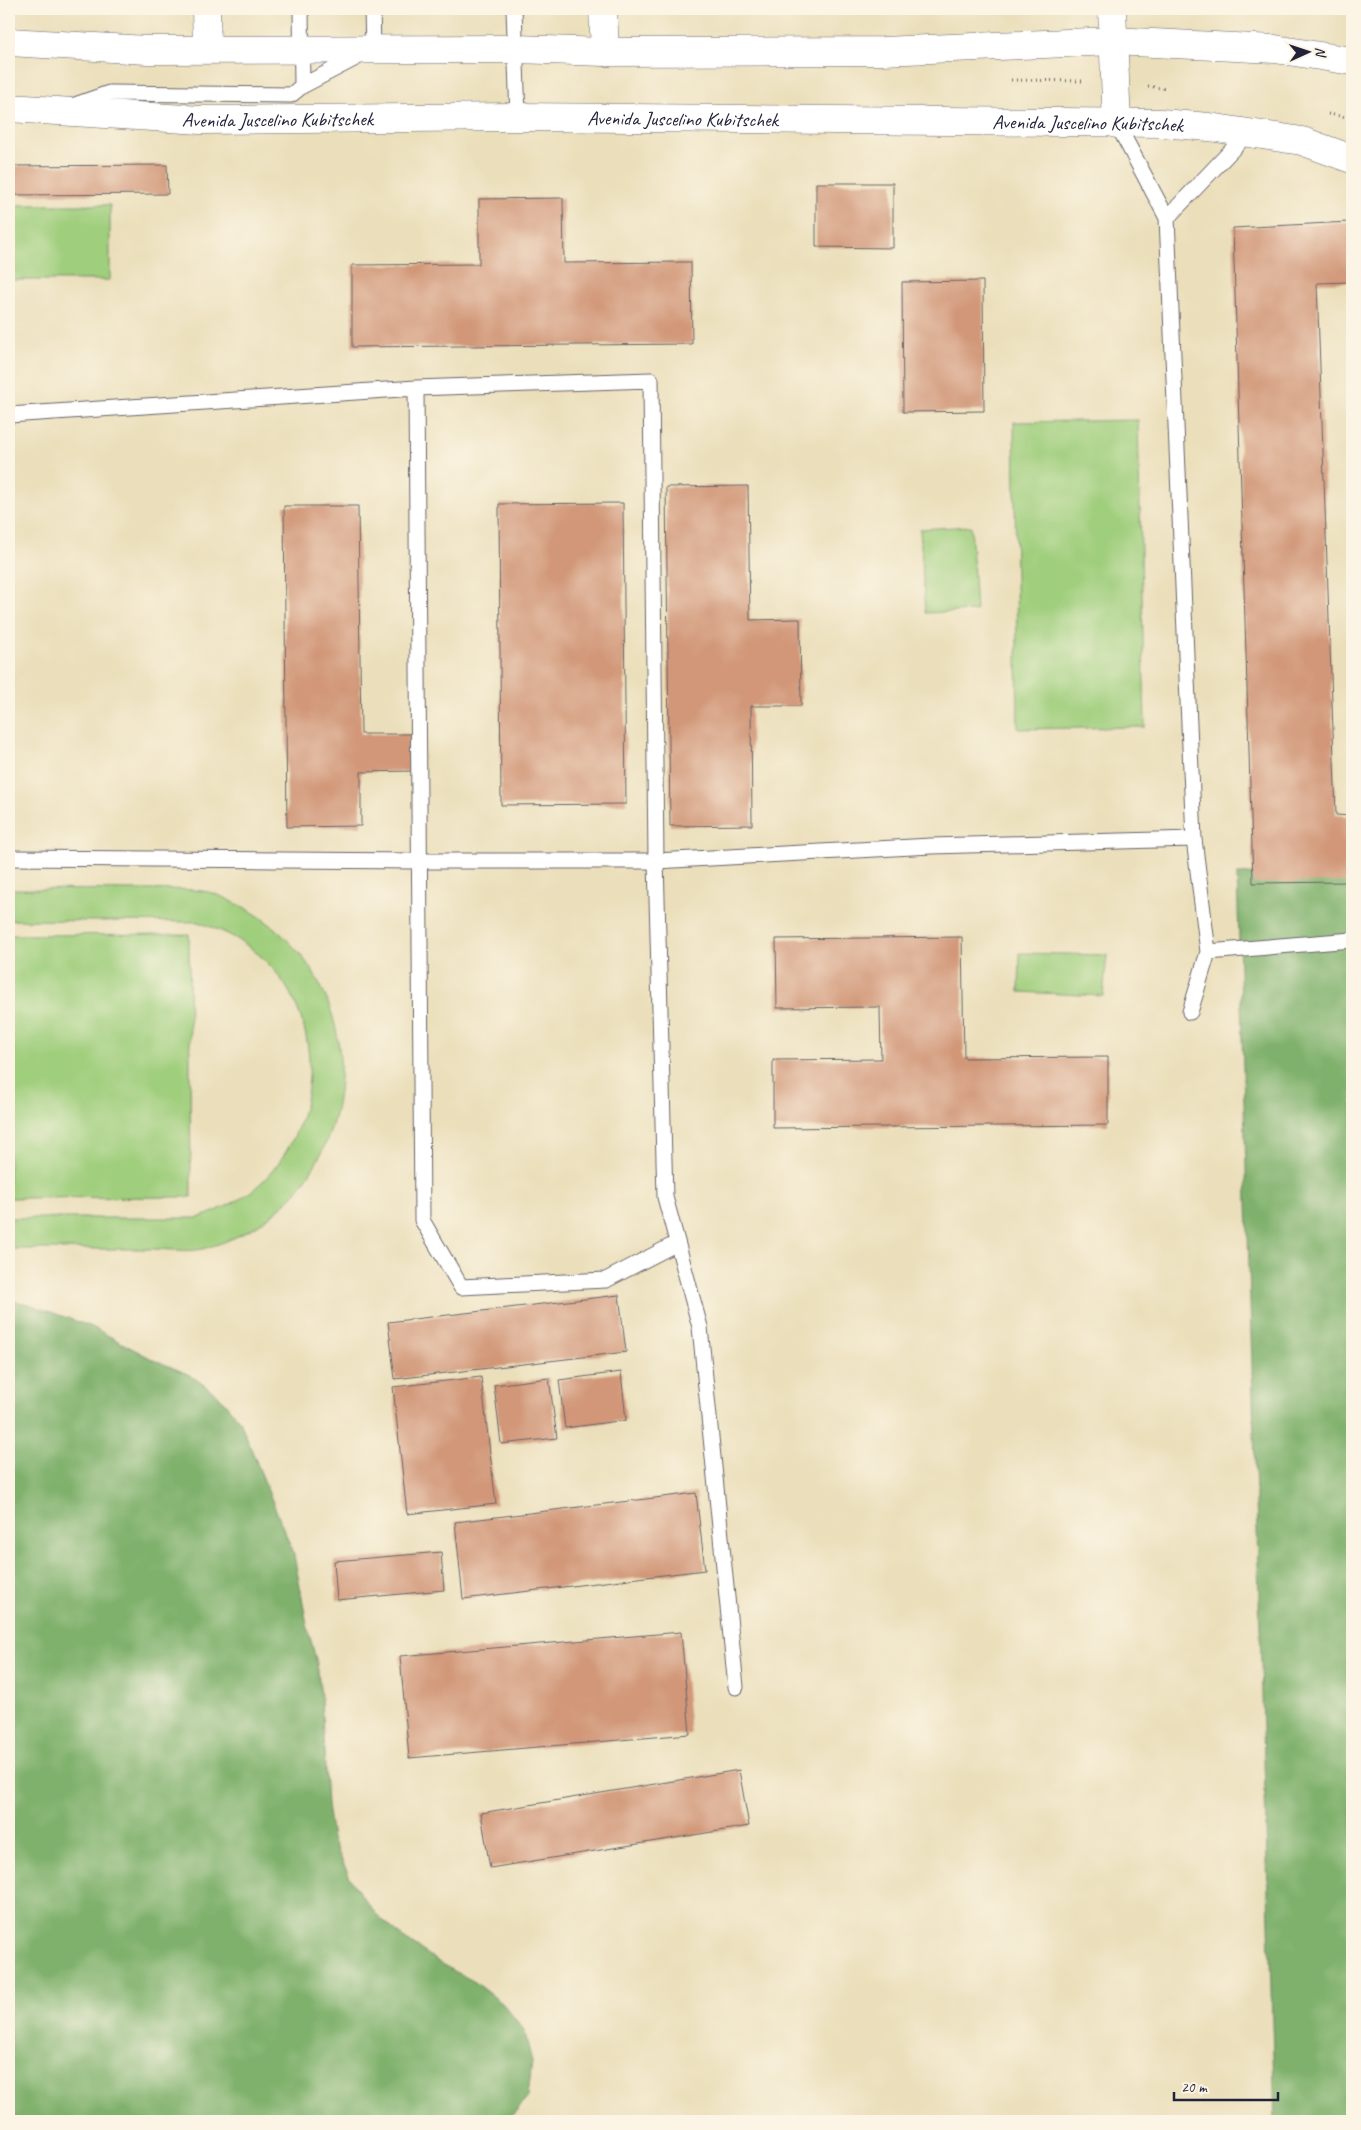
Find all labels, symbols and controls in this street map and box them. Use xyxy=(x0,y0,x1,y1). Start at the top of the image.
north arrow xyxy=(1284,28,1334,78)
text: N xyxy=(1312,47,1329,58)
street label: Avenida Juscelino Kubitschek xyxy=(587,105,780,132)
street label: Avenida Juscelino Kubitschek xyxy=(182,106,375,133)
street label: Avenida Juscelino Kubitschek xyxy=(992,109,1186,137)
scale bar xyxy=(1174,2070,1277,2102)
text: 20 m xyxy=(1181,2078,1208,2097)

